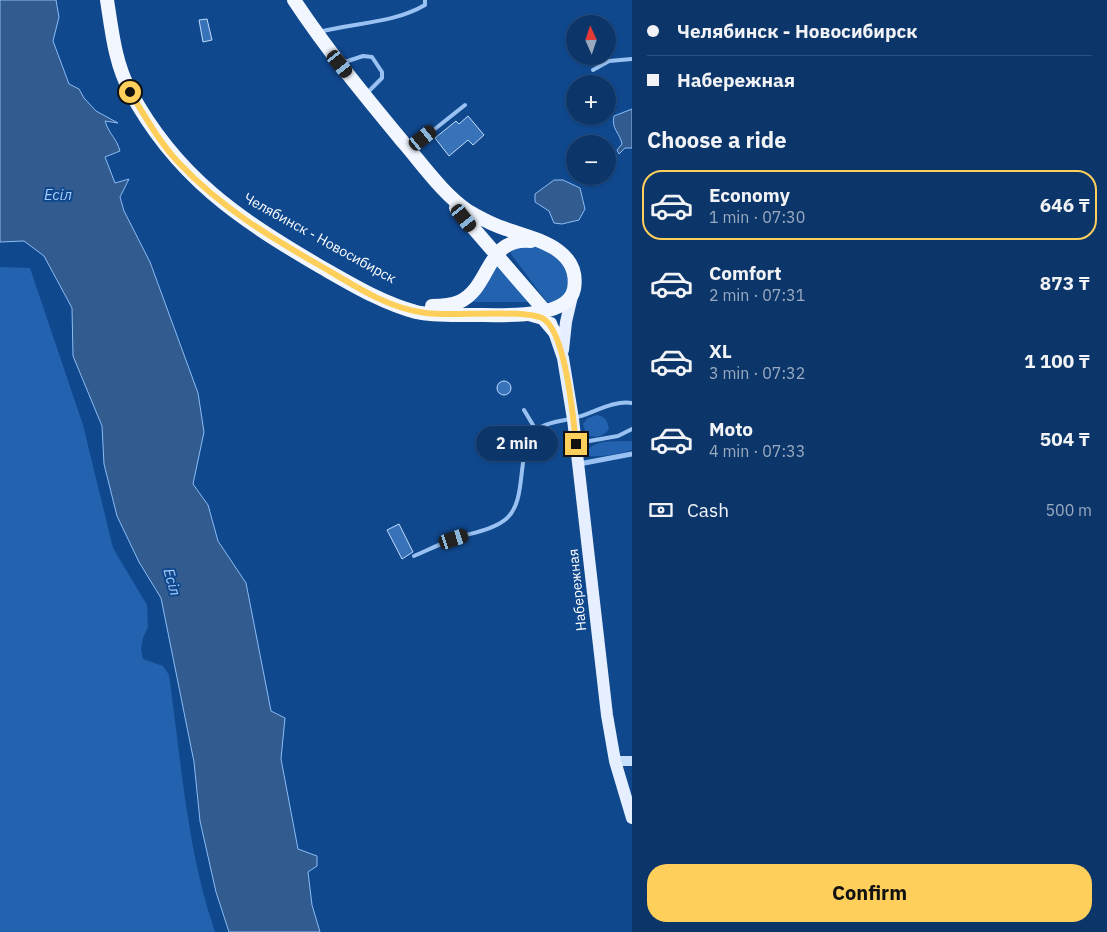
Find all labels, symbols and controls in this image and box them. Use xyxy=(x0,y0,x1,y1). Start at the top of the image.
north arrow xyxy=(566,15,616,65)
map controls xyxy=(566,15,616,185)
text: Челябинск - Новосибирск xyxy=(677,19,918,43)
car xyxy=(324,48,355,80)
text: Набережная xyxy=(677,68,795,92)
button: + xyxy=(566,75,616,125)
route start xyxy=(119,81,141,103)
car xyxy=(406,123,439,153)
text: Choose a ride xyxy=(647,125,787,154)
button: − xyxy=(566,135,616,185)
icon: car xyxy=(649,183,694,228)
text: Economy xyxy=(709,183,790,207)
water label: Есіл xyxy=(44,185,72,204)
street label: Челябинск - Новосибирск xyxy=(241,189,399,287)
text: 646 ₸ xyxy=(1040,193,1090,217)
car xyxy=(448,202,479,234)
text: 1 min · 07:30 xyxy=(709,207,805,227)
icon: car xyxy=(649,261,694,306)
text: Comfort xyxy=(709,261,782,285)
text: 873 ₸ xyxy=(1040,271,1090,295)
text: 2 min · 07:31 xyxy=(709,285,805,305)
icon: car xyxy=(649,339,694,384)
text: XL xyxy=(709,339,732,363)
text: 1 100 ₸ xyxy=(1024,349,1090,373)
text: 3 min · 07:32 xyxy=(709,363,805,383)
icon: car xyxy=(649,417,694,462)
text: Moto xyxy=(709,417,753,441)
callout: 2 min xyxy=(476,426,558,462)
text: 504 ₸ xyxy=(1040,427,1090,451)
text: 2 min xyxy=(496,433,538,453)
route end xyxy=(565,433,587,455)
text: 4 min · 07:33 xyxy=(709,441,805,461)
icon: cash xyxy=(647,496,675,524)
text: Cash xyxy=(687,498,729,522)
text: 500 m xyxy=(1045,500,1092,520)
car xyxy=(437,527,470,551)
street label: Набережная xyxy=(564,548,590,632)
water label: Есіл xyxy=(159,566,185,598)
button: Confirm xyxy=(647,864,1092,922)

